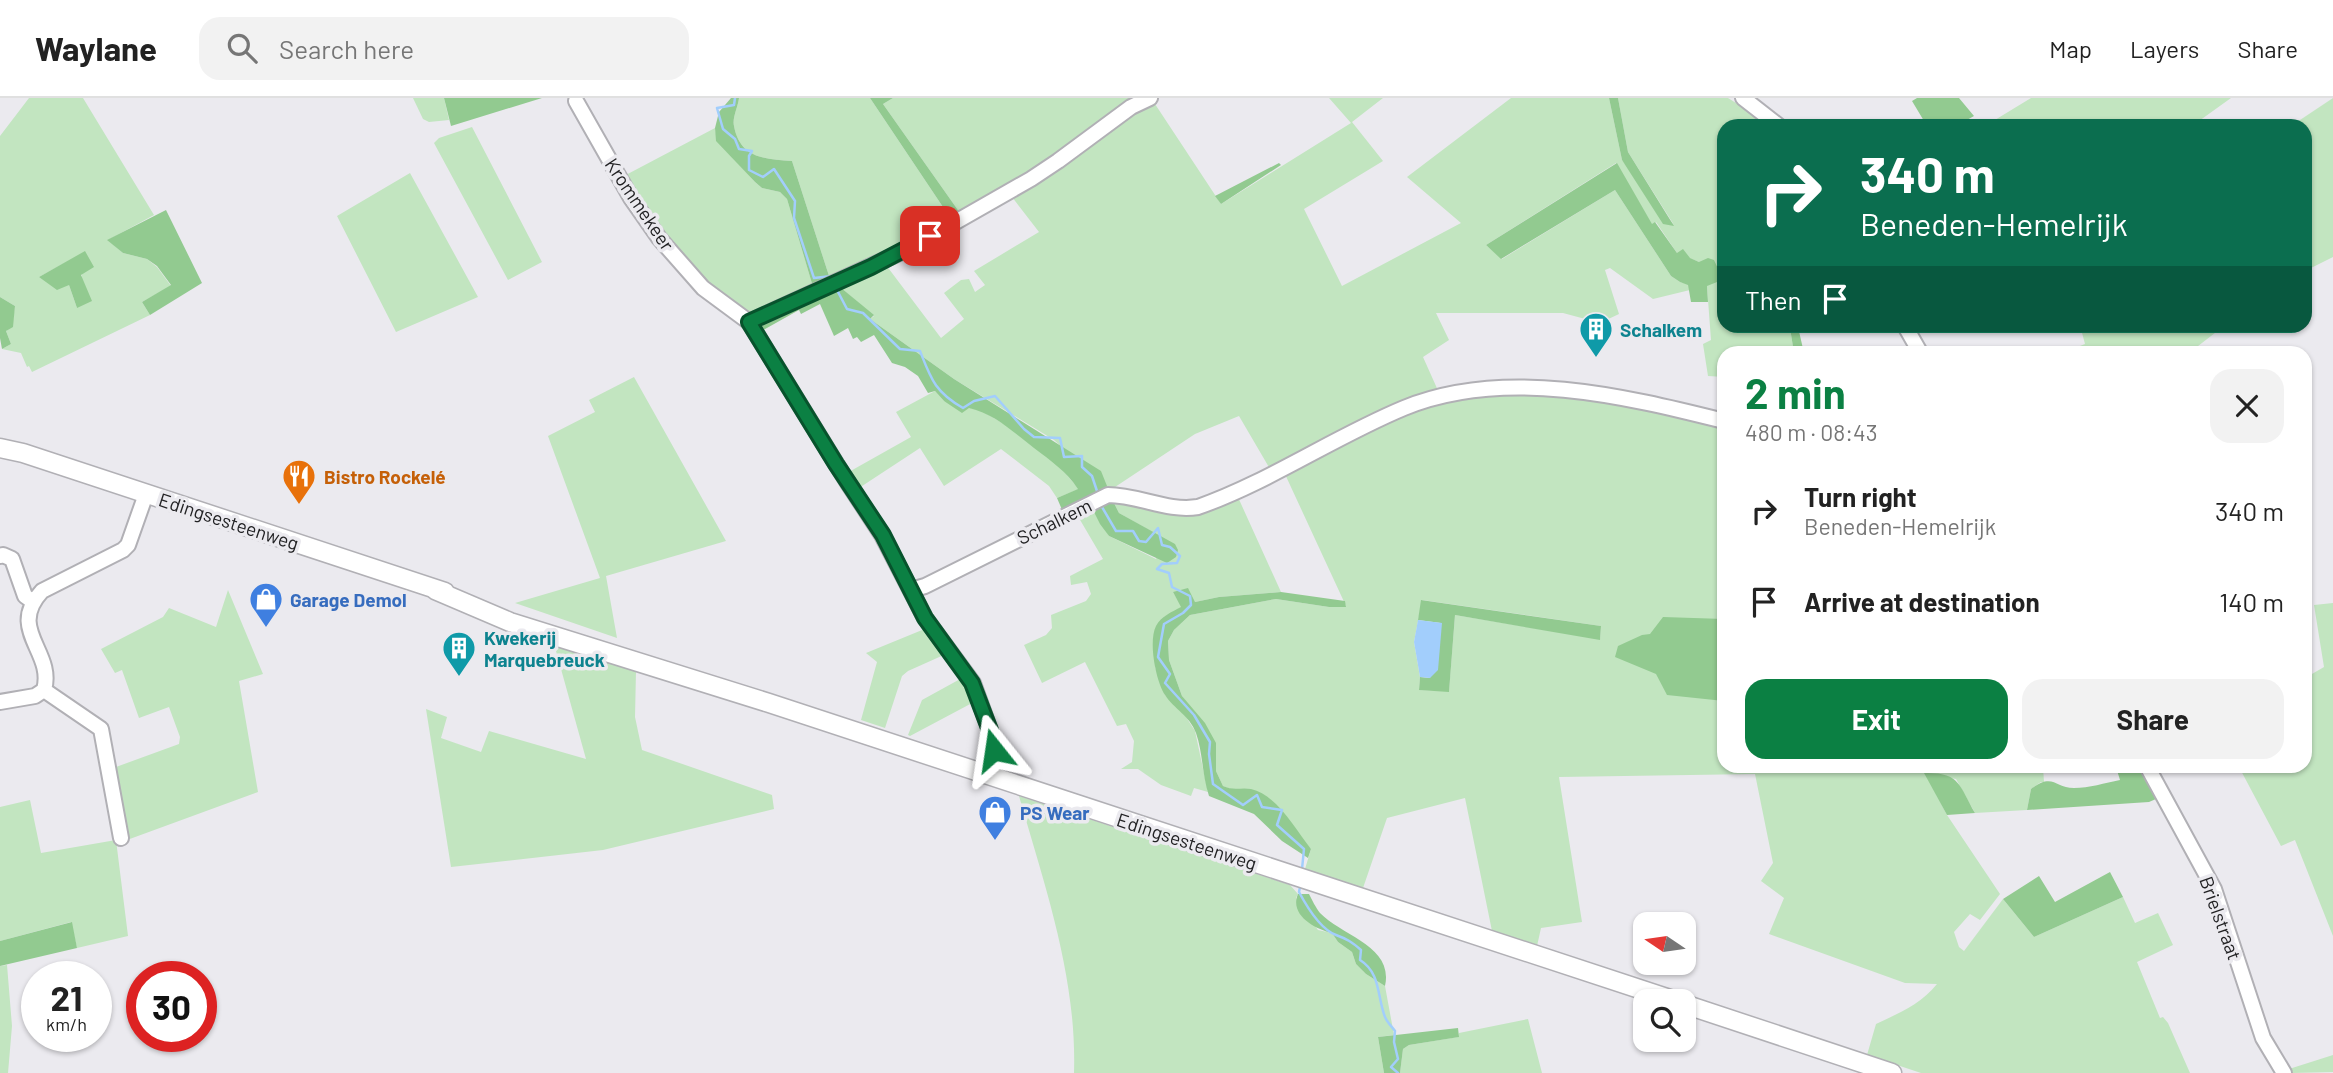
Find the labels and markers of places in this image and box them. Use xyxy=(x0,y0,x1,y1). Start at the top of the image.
pin xyxy=(900,206,960,266)
building icon: Schalkem xyxy=(1577,310,1615,359)
place label: Schalkem xyxy=(1620,318,1702,341)
restaurant icon: Bistro Rockelé xyxy=(280,457,318,506)
place label: Bistro Rockelé xyxy=(324,465,446,488)
shop icon: Garage Demol xyxy=(247,580,285,629)
place label: Garage Demol xyxy=(290,588,407,611)
place label: Kwekerij Marquebreuck xyxy=(484,626,605,671)
building icon: Kwekerij Marquebreuck xyxy=(440,629,478,678)
shop icon: PS Wear xyxy=(976,793,1014,842)
place label: PS Wear xyxy=(1020,801,1090,824)

